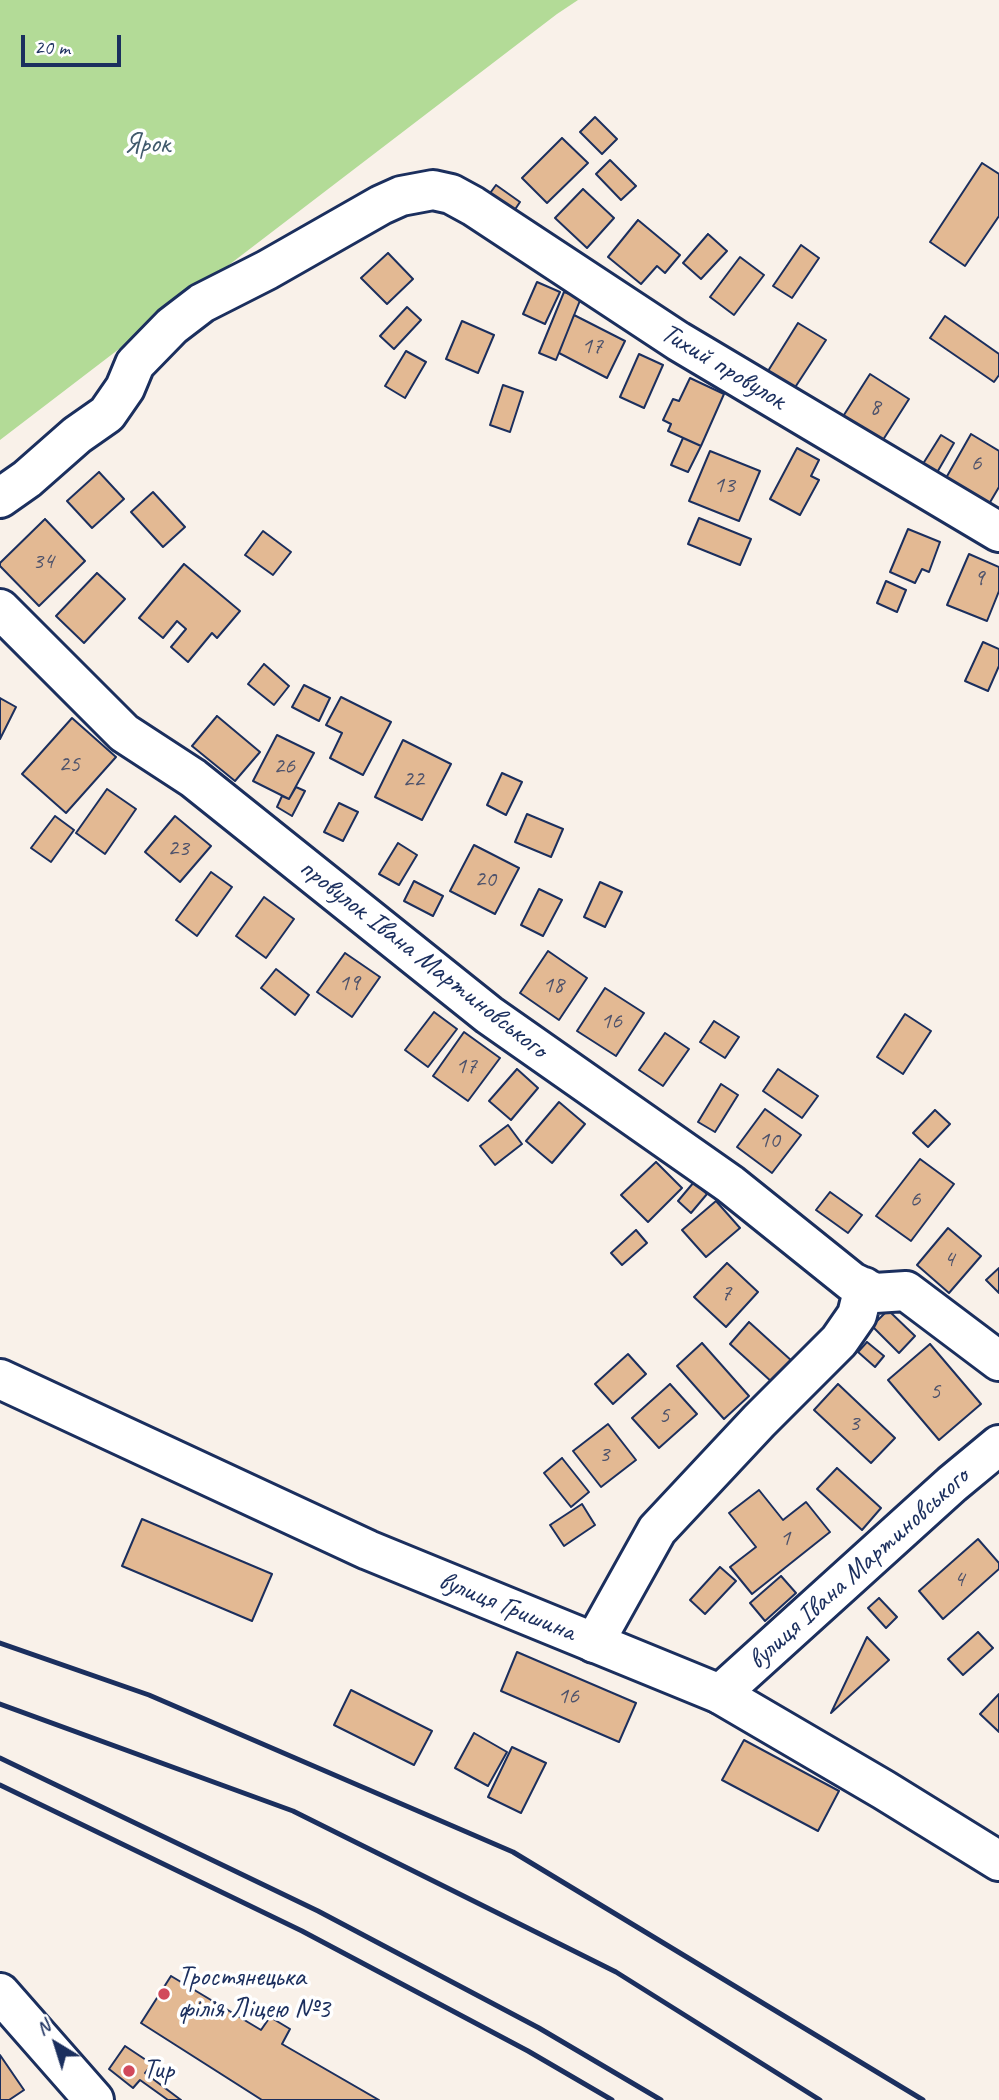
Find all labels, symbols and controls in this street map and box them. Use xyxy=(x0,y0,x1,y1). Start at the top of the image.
scale bar xyxy=(24,21,124,65)
text: 20 m xyxy=(34,34,70,60)
park label: Ярок xyxy=(124,128,170,162)
street label: Тихий провулок xyxy=(654,316,792,418)
house number: 17 xyxy=(581,333,603,361)
house number: 8 xyxy=(870,394,880,422)
house number: 6 xyxy=(971,450,981,478)
house number: 13 xyxy=(713,472,735,500)
house number: 34 xyxy=(32,548,54,576)
house number: 9 xyxy=(974,565,984,593)
house number: 25 xyxy=(58,751,80,779)
house number: 26 xyxy=(273,753,295,781)
house number: 22 xyxy=(402,766,424,794)
house number: 23 xyxy=(167,835,189,863)
street label: провулок Івана Мартиновського xyxy=(292,852,554,1066)
house number: 20 xyxy=(474,866,496,894)
house number: 19 xyxy=(338,970,360,998)
house number: 18 xyxy=(542,972,564,1000)
house number: 16 xyxy=(600,1008,622,1036)
house number: 17 xyxy=(455,1053,477,1081)
house number: 10 xyxy=(758,1127,780,1155)
house number: 6 xyxy=(910,1186,920,1214)
house number: 4 xyxy=(944,1246,954,1274)
house number: 7 xyxy=(721,1280,731,1308)
house number: 5 xyxy=(930,1378,940,1406)
house number: 5 xyxy=(659,1402,669,1430)
house number: 3 xyxy=(849,1410,859,1438)
house number: 3 xyxy=(599,1441,609,1469)
street label: вулиця Івана Мартиновського xyxy=(741,1461,977,1677)
house number: 1 xyxy=(780,1525,790,1553)
street label: вулиця Гришина xyxy=(434,1564,580,1650)
house number: 4 xyxy=(954,1566,964,1594)
house number: 16 xyxy=(557,1683,579,1711)
place label: Тростянецька філія Ліцею №3 xyxy=(178,1961,330,2027)
marker: Тростянецька філія Ліцею №3 xyxy=(156,1986,172,2002)
north arrow xyxy=(21,2009,91,2079)
text: N xyxy=(31,2014,55,2041)
place label: Тир xyxy=(143,2054,174,2088)
marker: Тир xyxy=(121,2063,137,2079)

